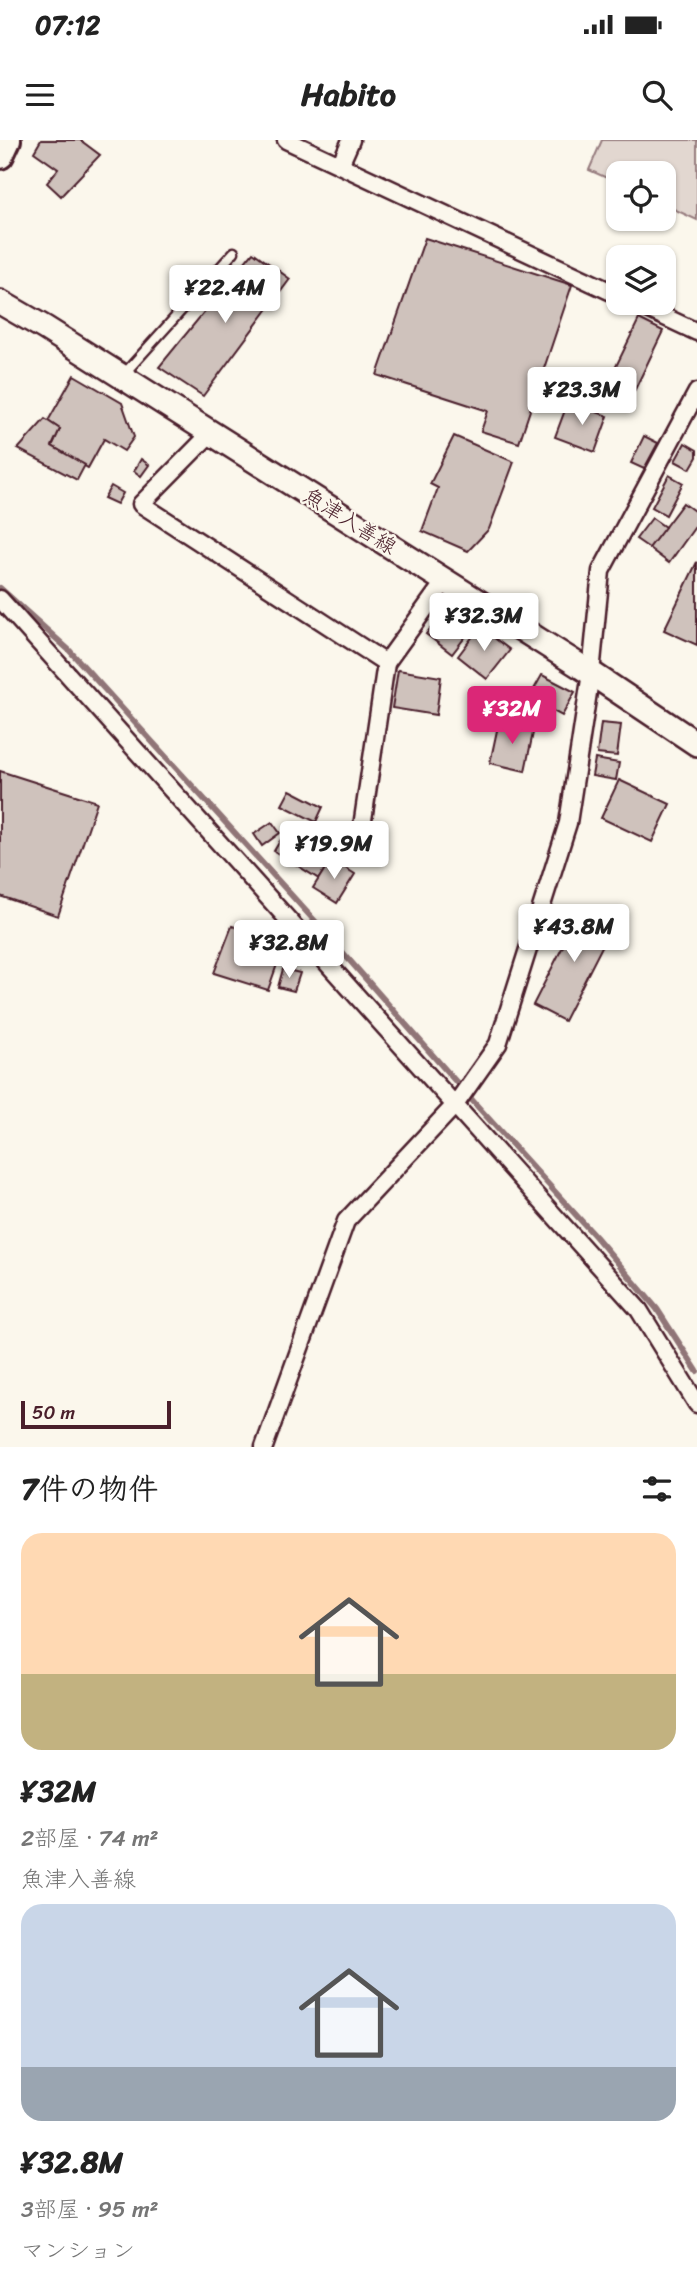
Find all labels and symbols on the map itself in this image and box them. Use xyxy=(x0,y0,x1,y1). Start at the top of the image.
pin: ¥22.4M xyxy=(168,265,282,325)
pin: ¥23.3M xyxy=(525,368,639,427)
street label: 魚津入善線 xyxy=(295,477,405,565)
pin: ¥32.3M xyxy=(427,594,541,653)
pin: ¥32M xyxy=(471,686,553,746)
pin: ¥19.9M xyxy=(277,822,391,881)
pin: ¥43.8M xyxy=(517,904,631,964)
pin: ¥32.8M xyxy=(232,920,346,980)
scale bar xyxy=(21,1398,172,1430)

